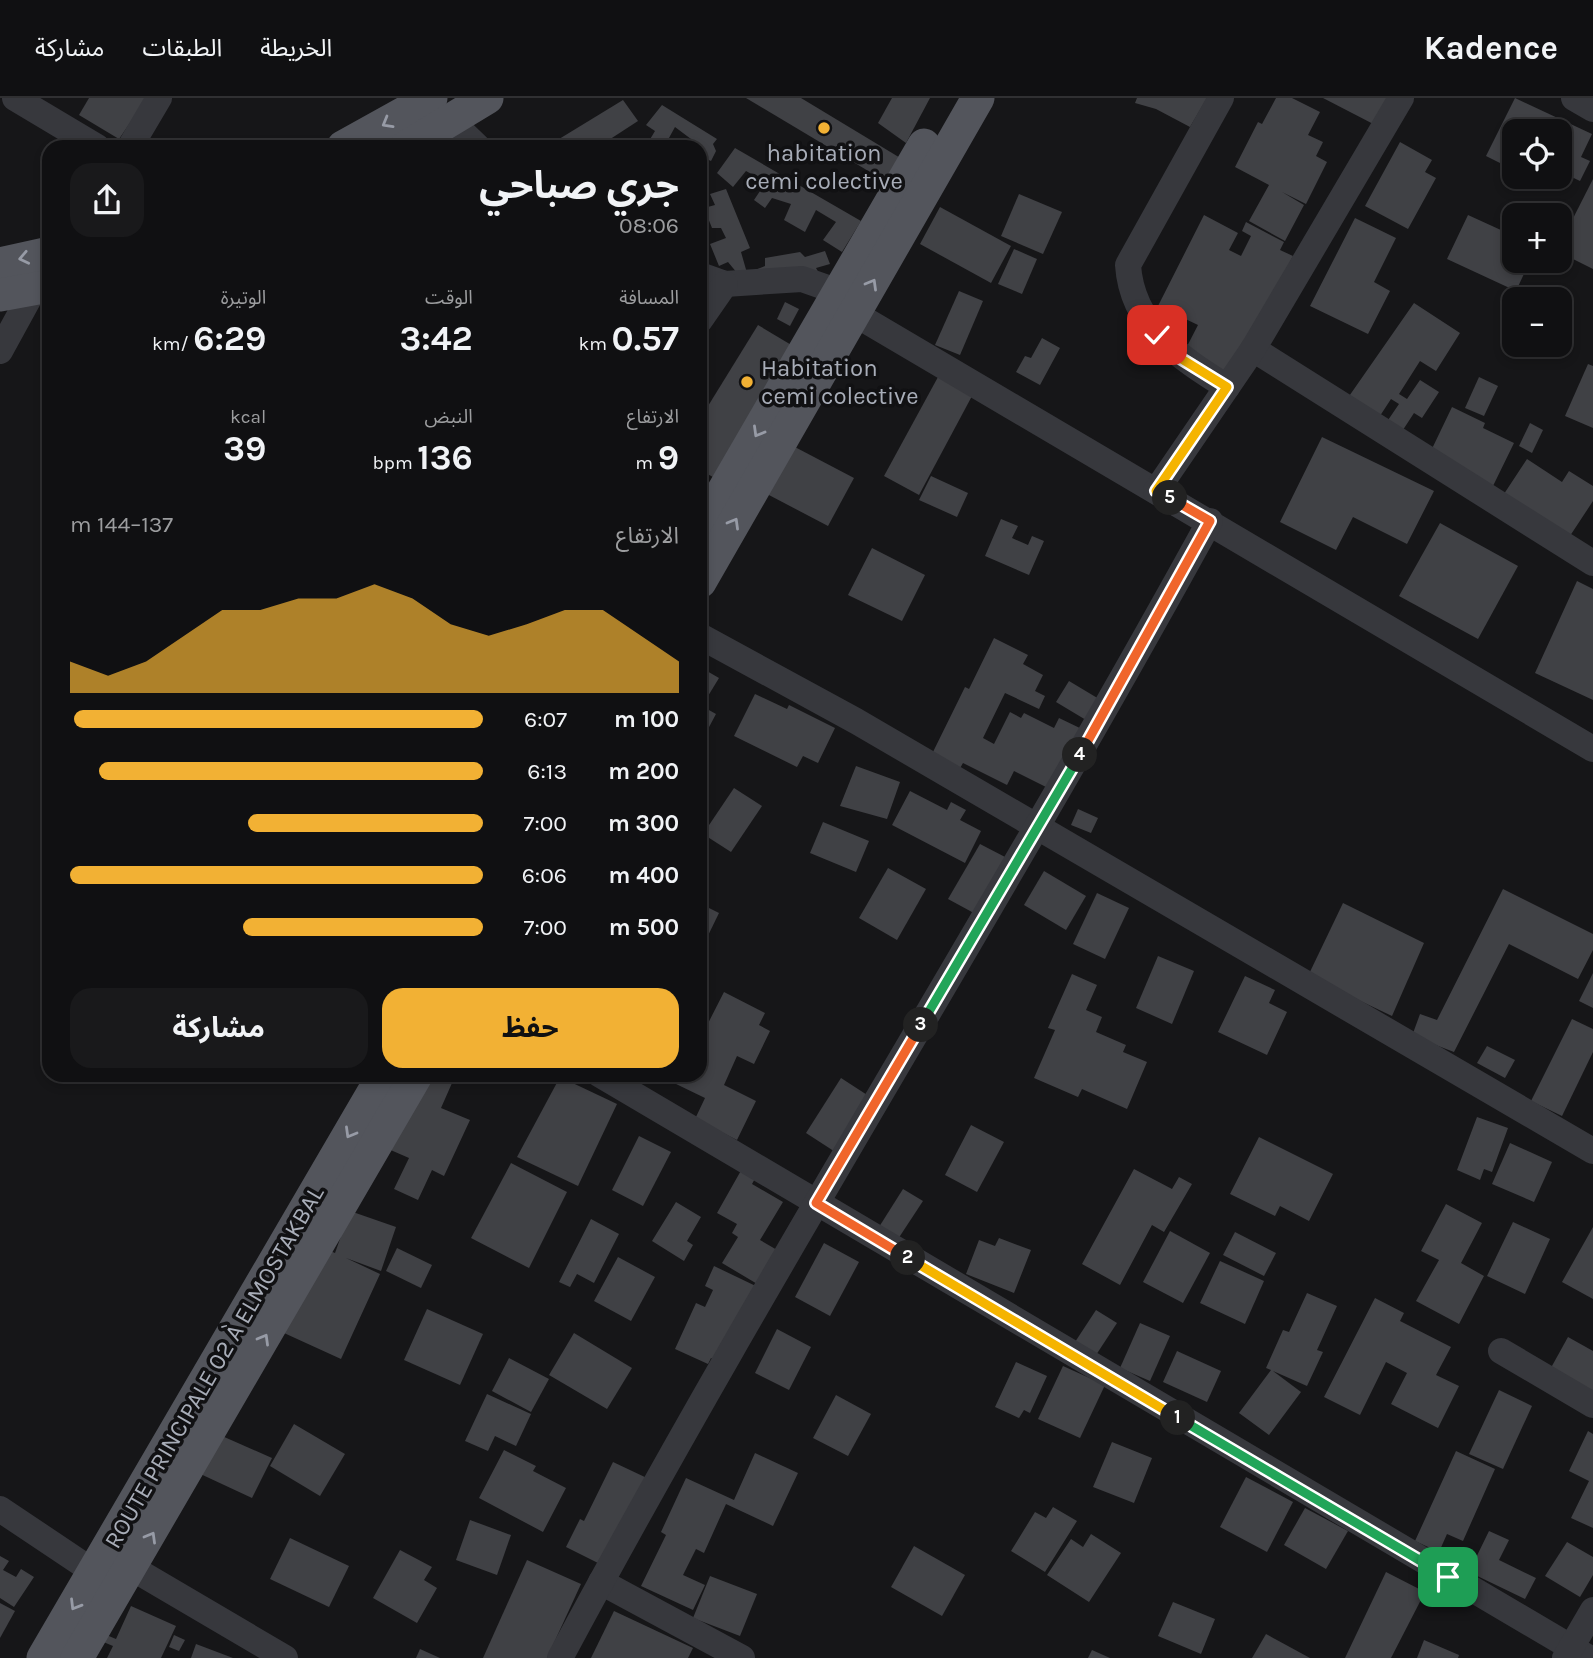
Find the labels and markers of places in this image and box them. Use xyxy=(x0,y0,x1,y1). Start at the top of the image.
marker: habitation cemi colective xyxy=(816,120,832,136)
place label: habitation cemi colective xyxy=(745,139,903,195)
pin xyxy=(1127,305,1187,365)
place label: Habitation cemi colective xyxy=(761,354,919,410)
marker: Habitation cemi colective xyxy=(739,374,755,390)
pin: 5 xyxy=(1152,480,1188,516)
pin: 4 xyxy=(1062,738,1098,772)
pin: 3 xyxy=(904,1007,939,1042)
pin: 2 xyxy=(890,1240,926,1276)
pin: 1 xyxy=(1160,1400,1196,1436)
pin xyxy=(1418,1547,1478,1607)

